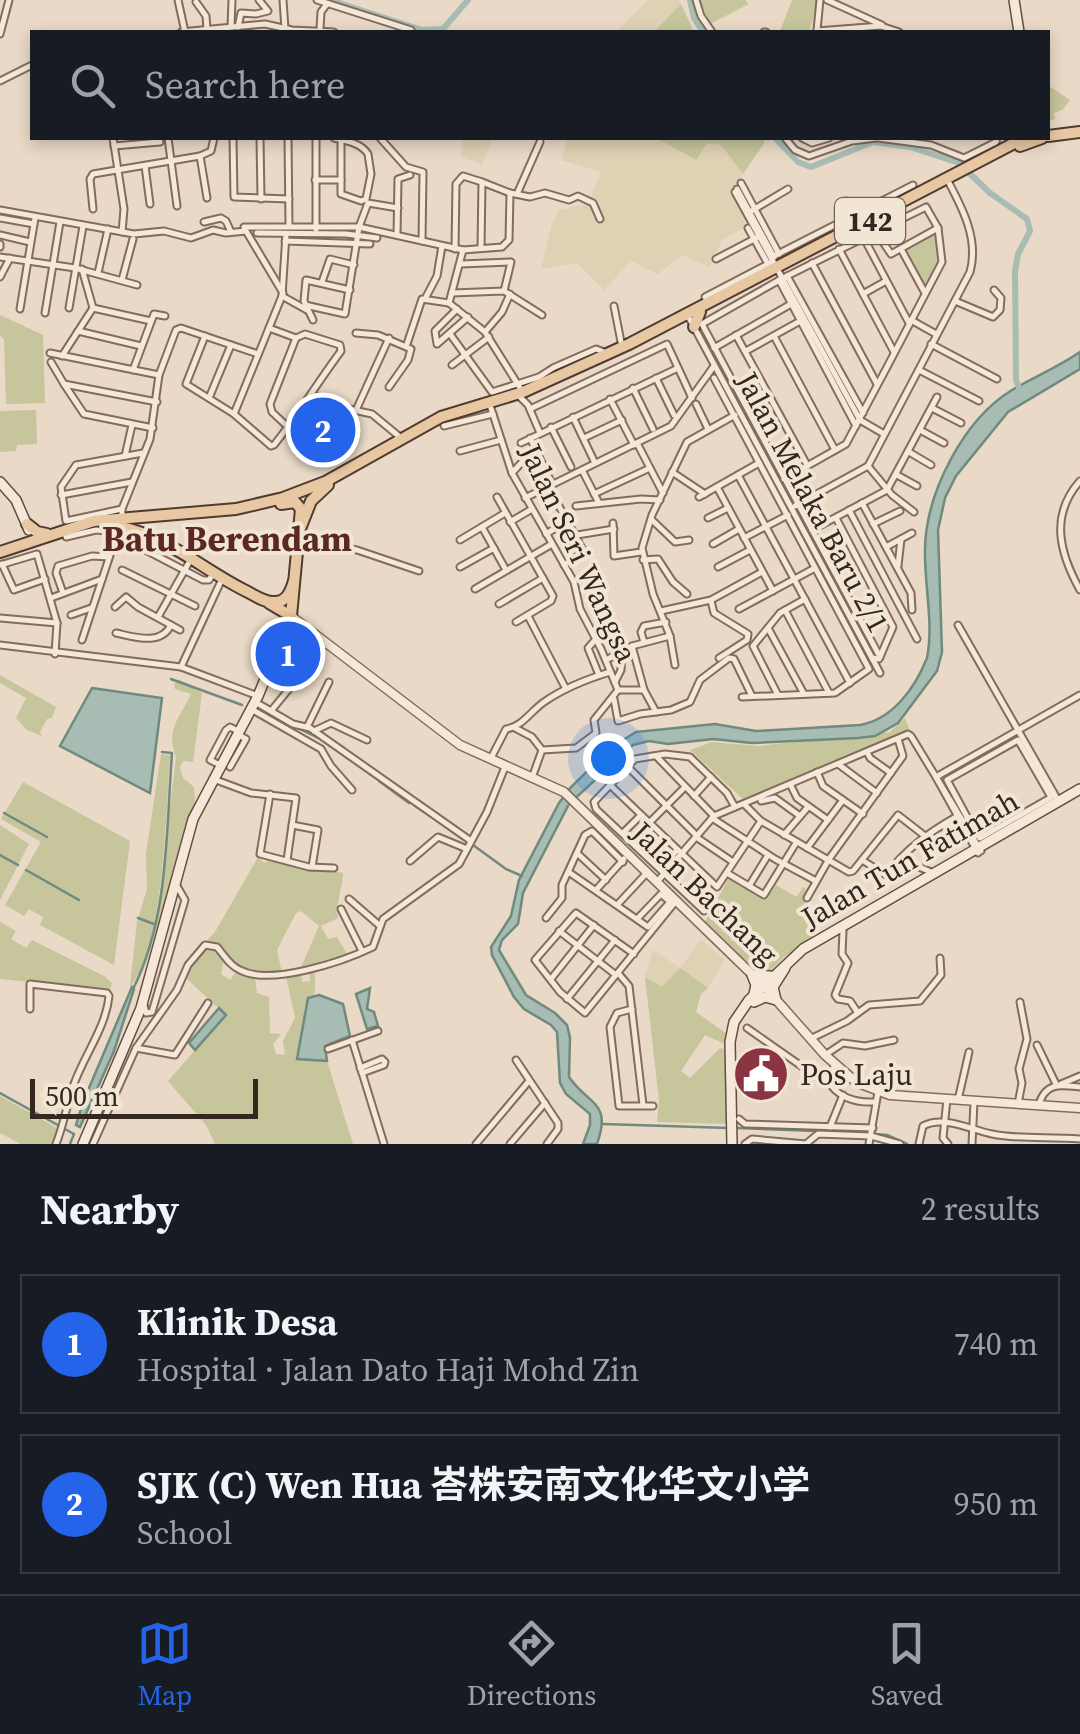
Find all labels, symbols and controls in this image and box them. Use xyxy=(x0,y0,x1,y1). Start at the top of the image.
search box xyxy=(30,30,1050,140)
icon: search xyxy=(65,58,120,113)
text: Search here xyxy=(145,59,345,111)
road number: 142 xyxy=(835,198,905,244)
street label: Jalan Melaka Baru 2/1 xyxy=(726,364,899,640)
pin: 2 xyxy=(290,392,356,468)
street label: Jalan Seri Wangsa xyxy=(510,436,648,670)
district label: Batu Berendam xyxy=(102,515,352,563)
pin: 1 xyxy=(256,616,320,692)
your location xyxy=(583,733,634,784)
street label: Jalan Tun Fatimah xyxy=(793,780,1026,938)
street label: Jalan Bachang xyxy=(622,812,788,974)
public building icon: Pos Laju xyxy=(731,1044,791,1104)
place label: Pos Laju xyxy=(800,1054,913,1095)
scale bar xyxy=(30,1074,258,1118)
text: 500 m xyxy=(45,1077,119,1115)
text: Nearby xyxy=(40,1180,179,1238)
text: 2 results xyxy=(921,1187,1040,1231)
text: Klinik Desa xyxy=(137,1296,338,1348)
text: 1 xyxy=(66,1322,83,1366)
text: 740 m xyxy=(954,1322,1038,1366)
text: Hospital · Jalan Dato Haji Mohd Zin xyxy=(137,1348,639,1392)
text: SJK (C) Wen Hua 峇株安南文化华文小学 xyxy=(137,1459,810,1511)
text: 2 xyxy=(66,1482,83,1526)
text: 950 m xyxy=(954,1482,1038,1526)
text: School xyxy=(137,1511,232,1555)
tab: Map xyxy=(137,1616,192,1714)
tab: Directions xyxy=(467,1616,596,1714)
tab: Saved xyxy=(871,1616,943,1714)

